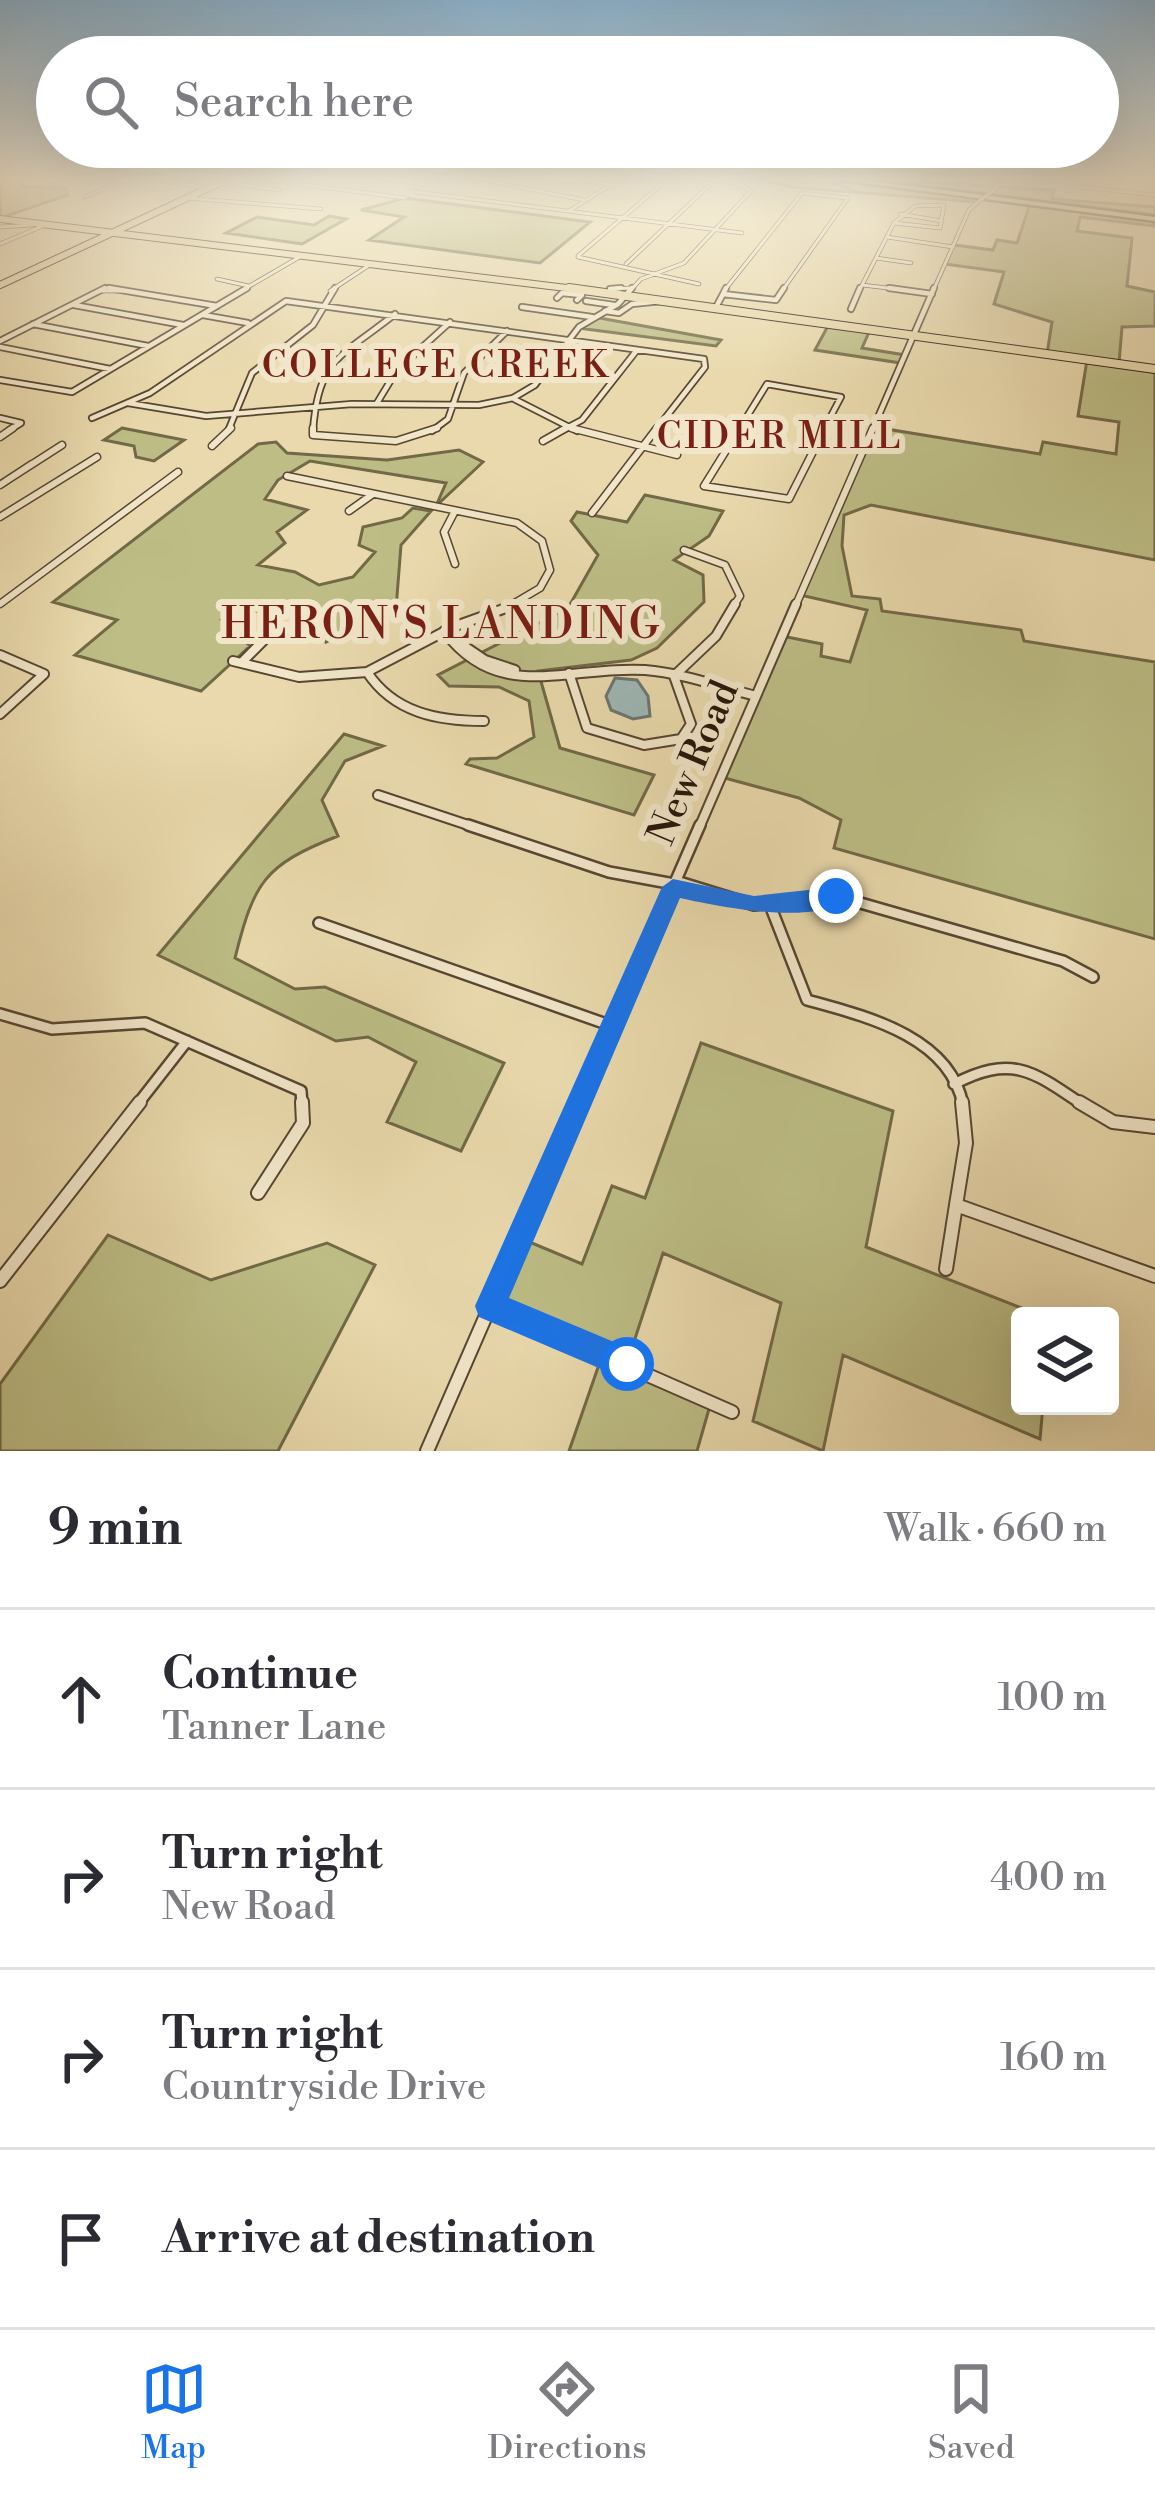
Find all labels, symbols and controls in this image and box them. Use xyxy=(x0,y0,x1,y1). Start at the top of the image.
search box xyxy=(36,36,1119,168)
icon: search xyxy=(78,69,144,135)
text: Search here xyxy=(174,74,414,131)
district label: COLLEGE CREEK xyxy=(262,344,610,389)
district label: CIDER MILL xyxy=(657,415,903,460)
district label: HERON'S LANDING xyxy=(221,599,663,652)
street label: New Road xyxy=(638,674,750,852)
route end xyxy=(809,869,863,923)
map controls xyxy=(1011,1307,1119,1415)
button: layers xyxy=(1011,1307,1119,1415)
route start xyxy=(600,1337,654,1391)
text: 9 min xyxy=(48,1497,182,1561)
text: Walk · 660 m xyxy=(885,1505,1107,1554)
text: Continue xyxy=(162,1646,358,1703)
icon: ahead xyxy=(48,1666,114,1732)
text: 100 m xyxy=(998,1674,1107,1723)
text: Tanner Lane xyxy=(162,1703,386,1752)
text: Turn right xyxy=(162,1826,383,1883)
icon: right xyxy=(48,1846,114,1912)
text: 400 m xyxy=(990,1854,1107,1903)
text: New Road xyxy=(162,1883,335,1932)
text: Turn right xyxy=(162,2006,383,2063)
icon: right xyxy=(48,2026,114,2092)
text: 160 m xyxy=(1000,2034,1107,2083)
text: Countryside Drive xyxy=(162,2063,486,2112)
icon: arrive xyxy=(48,2206,114,2272)
text: Arrive at destination xyxy=(162,2210,595,2267)
tab: Map xyxy=(141,2356,207,2469)
tab: Directions xyxy=(488,2356,647,2469)
tab: Saved xyxy=(928,2356,1014,2469)

